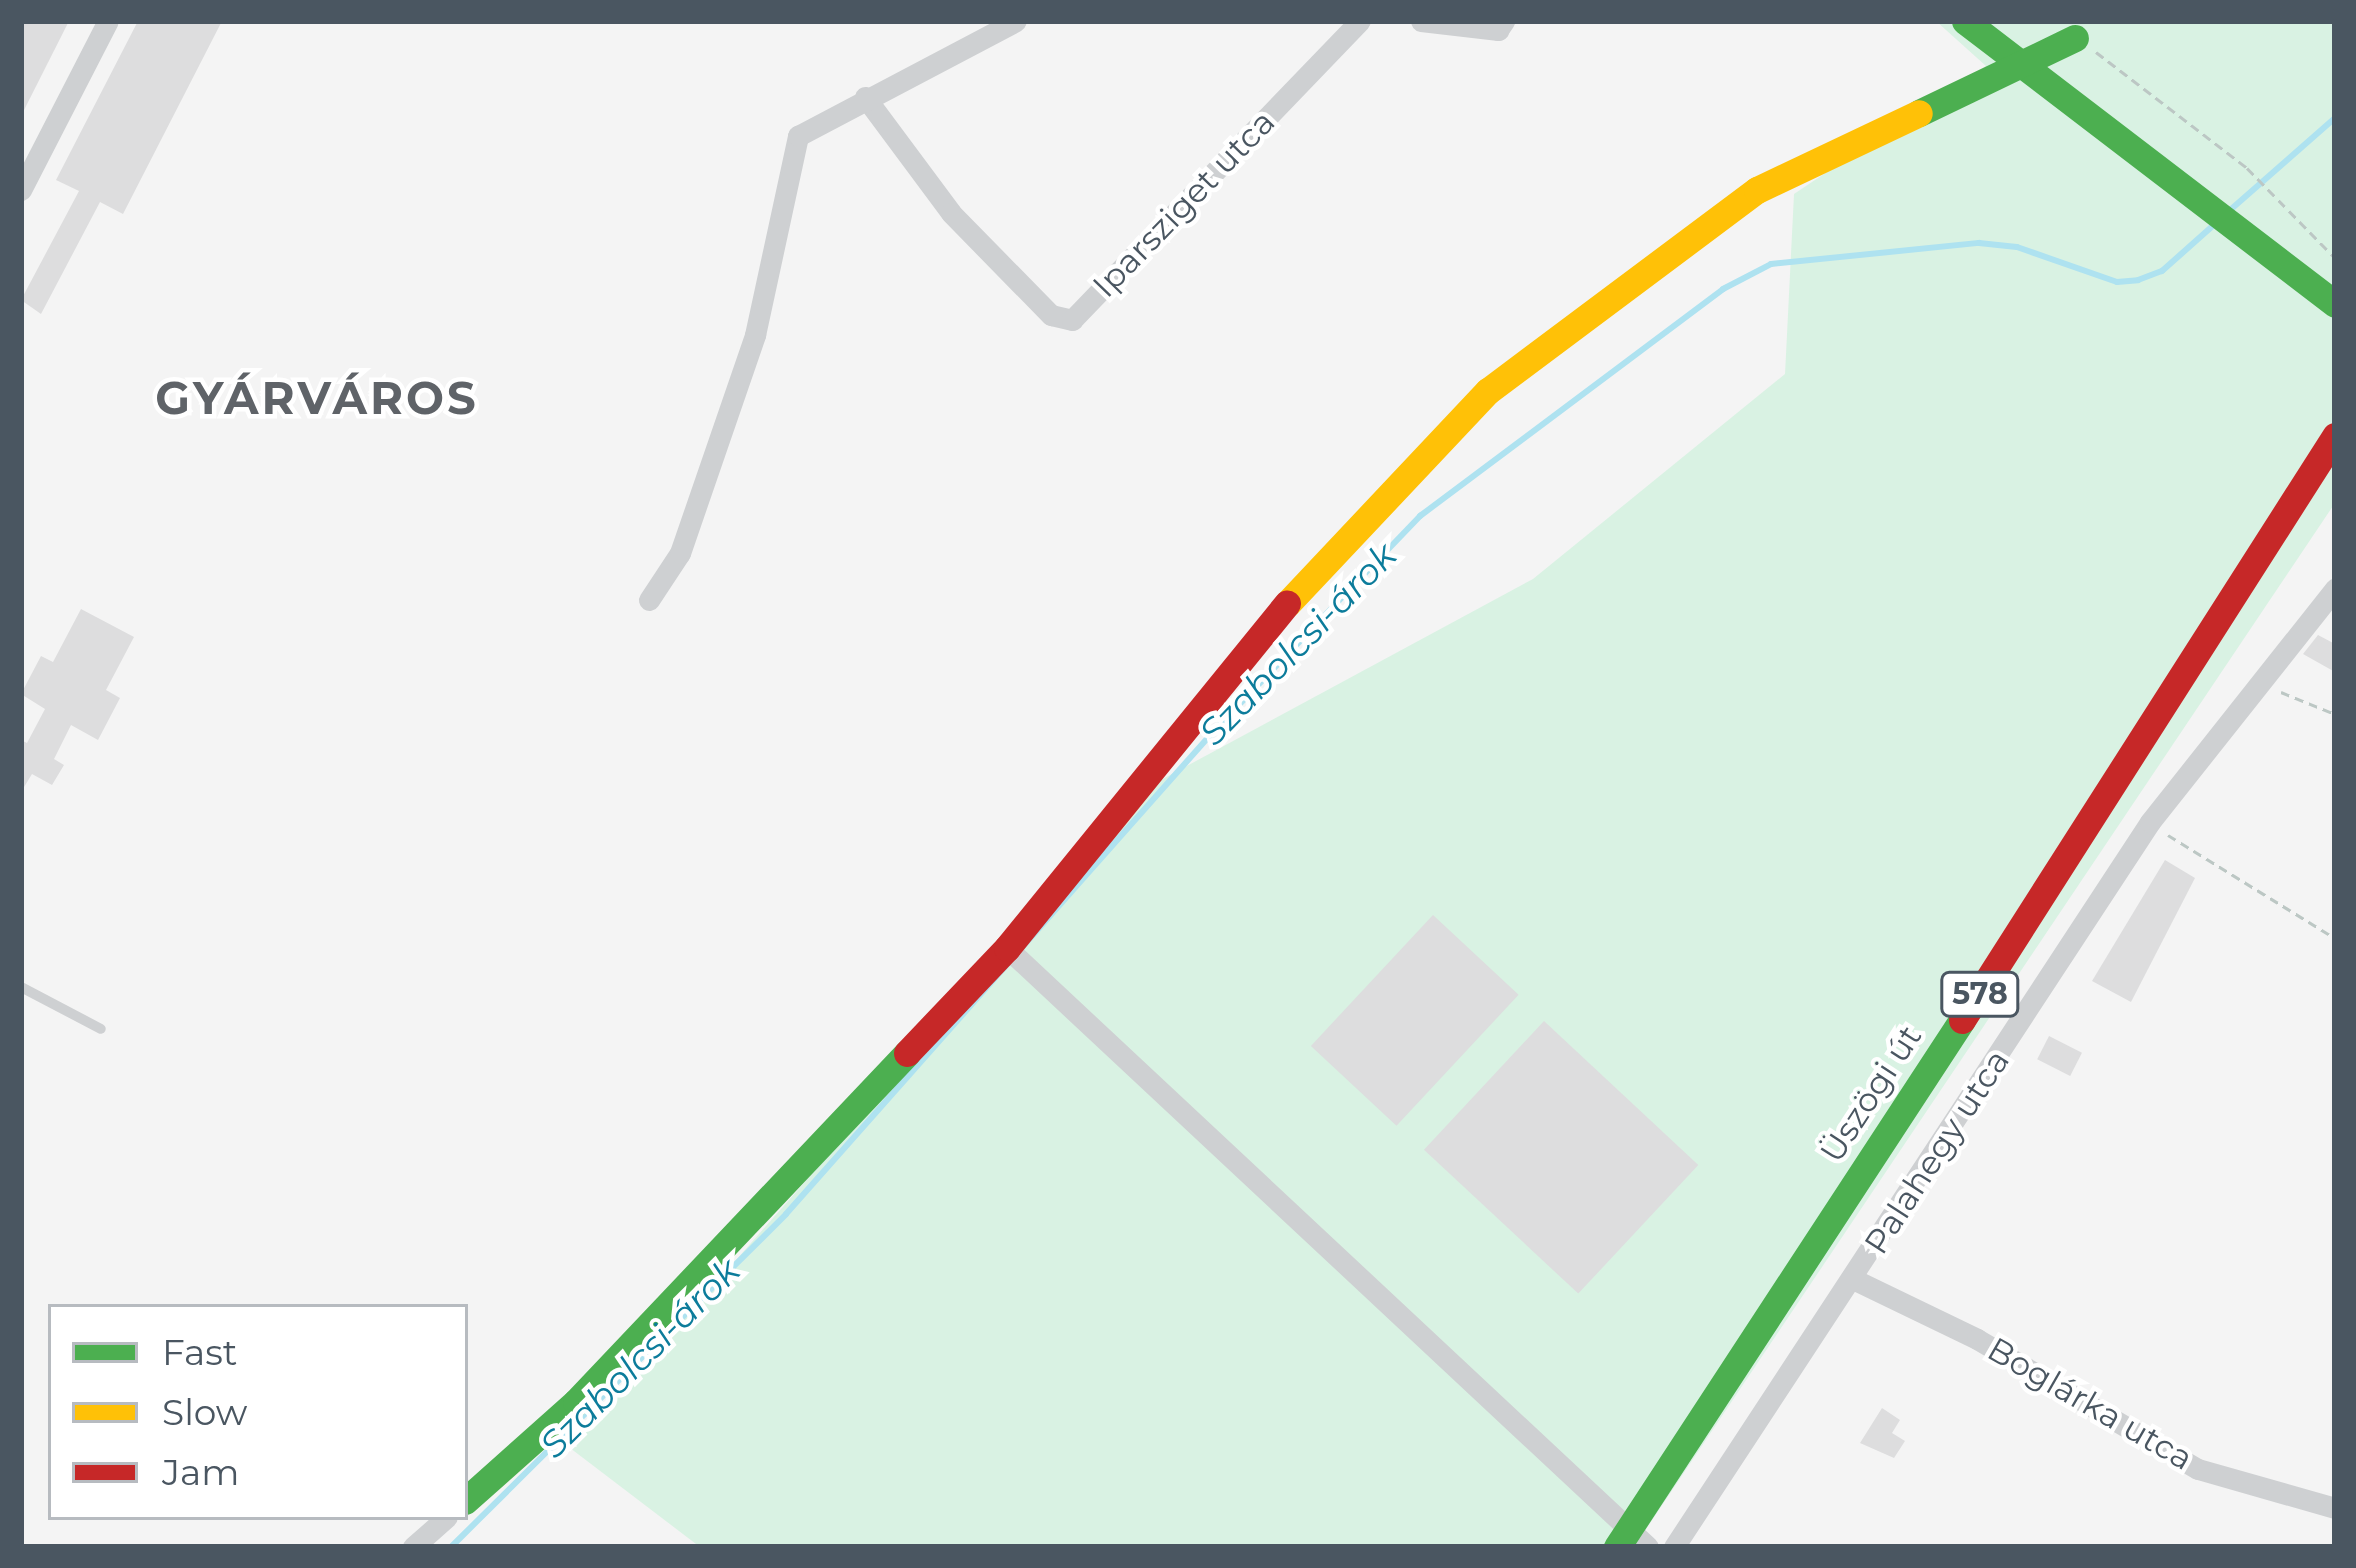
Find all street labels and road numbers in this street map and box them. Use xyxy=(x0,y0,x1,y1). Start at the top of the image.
street label: Iparsziget utca xyxy=(1085,102,1283,306)
road number: 578 xyxy=(1938,970,2022,1018)
street label: Üszögi út xyxy=(1812,1018,1930,1170)
street label: Palahegy utca xyxy=(1856,1043,2018,1261)
street label: Boglárka utca xyxy=(1980,1329,2200,1479)

